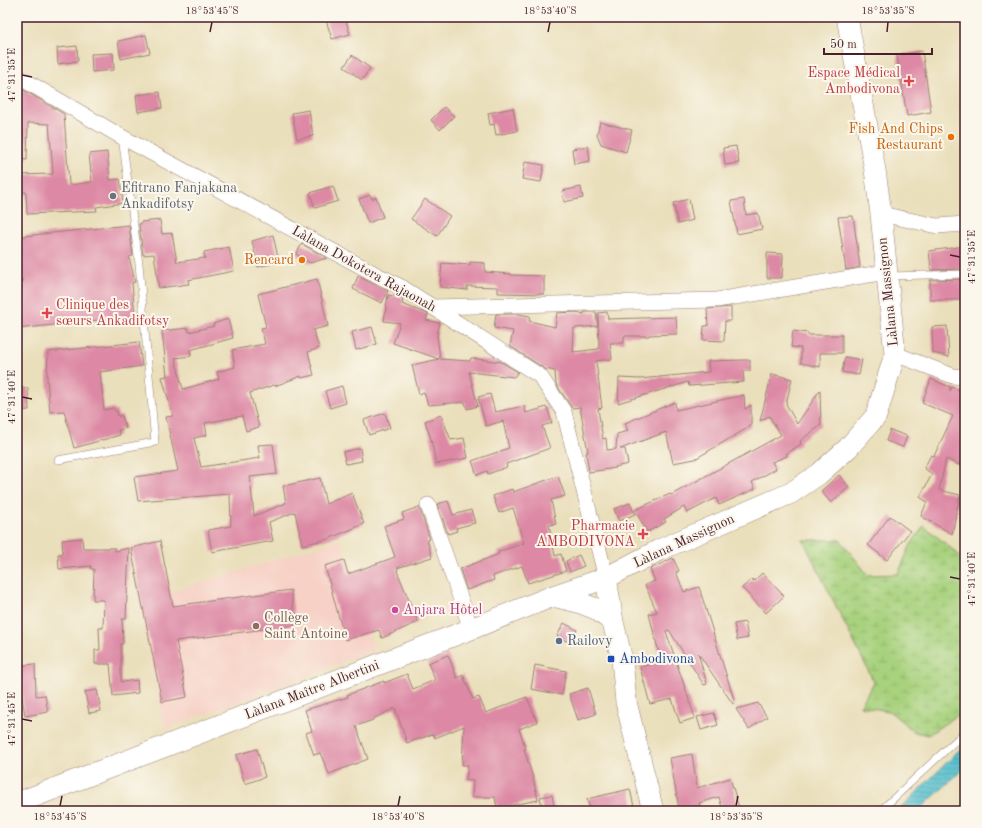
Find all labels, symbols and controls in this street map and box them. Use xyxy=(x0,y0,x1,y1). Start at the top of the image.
text: 18°53'45"S xyxy=(185,6,239,16)
text: 18°53'40"S xyxy=(523,6,577,16)
text: 18°53'35"S xyxy=(861,6,915,16)
scale bar xyxy=(824,30,932,56)
text: 50 m xyxy=(830,38,857,51)
text: 47°31'35"E xyxy=(7,48,17,102)
place label: Espace Médical Ambodivona xyxy=(808,66,900,96)
marker: Espace Médical Ambodivona xyxy=(903,75,915,87)
place label: Fish And Chips Restaurant xyxy=(849,122,943,152)
marker: Fish And Chips Restaurant xyxy=(946,132,956,142)
place label: Efitrano Fanjakana Ankadifotsy xyxy=(121,181,237,211)
marker: Efitrano Fanjakana Ankadifotsy xyxy=(108,191,118,201)
street label: Làlana Dokotera Rajaonah xyxy=(289,223,439,315)
text: 47°31'35"E xyxy=(967,230,977,284)
street label: Làlana Massignon xyxy=(875,236,901,347)
place label: Rencard xyxy=(244,253,294,267)
marker: Rencard xyxy=(297,255,307,265)
place label: Clinique des sœurs Ankadifotsy xyxy=(56,298,170,328)
marker: Clinique des sœurs Ankadifotsy xyxy=(41,307,53,319)
text: 47°31'40"E xyxy=(7,370,17,424)
street label: Làlana Massignon xyxy=(631,511,737,571)
place label: Pharmacie AMBODIVONA xyxy=(536,519,635,549)
marker: Pharmacie AMBODIVONA xyxy=(638,529,648,539)
text: 47°31'40"E xyxy=(967,552,977,606)
place label: Anjara Hôtel xyxy=(403,603,483,617)
marker: Anjara Hôtel xyxy=(390,605,400,615)
place label: Collège Saint Antoine xyxy=(264,611,348,641)
marker: Collège Saint Antoine xyxy=(251,621,261,631)
place label: Railovy xyxy=(567,634,613,648)
marker: Railovy xyxy=(554,636,564,646)
place label: Ambodivona xyxy=(619,652,694,666)
marker: Ambodivona xyxy=(606,654,616,664)
street label: Làlana Maître Albertini xyxy=(243,658,381,722)
text: 47°31'45"E xyxy=(7,692,17,746)
text: 18°53'45"S xyxy=(33,812,87,822)
text: 18°53'40"S xyxy=(371,812,425,822)
text: 18°53'35"S xyxy=(709,812,763,822)

